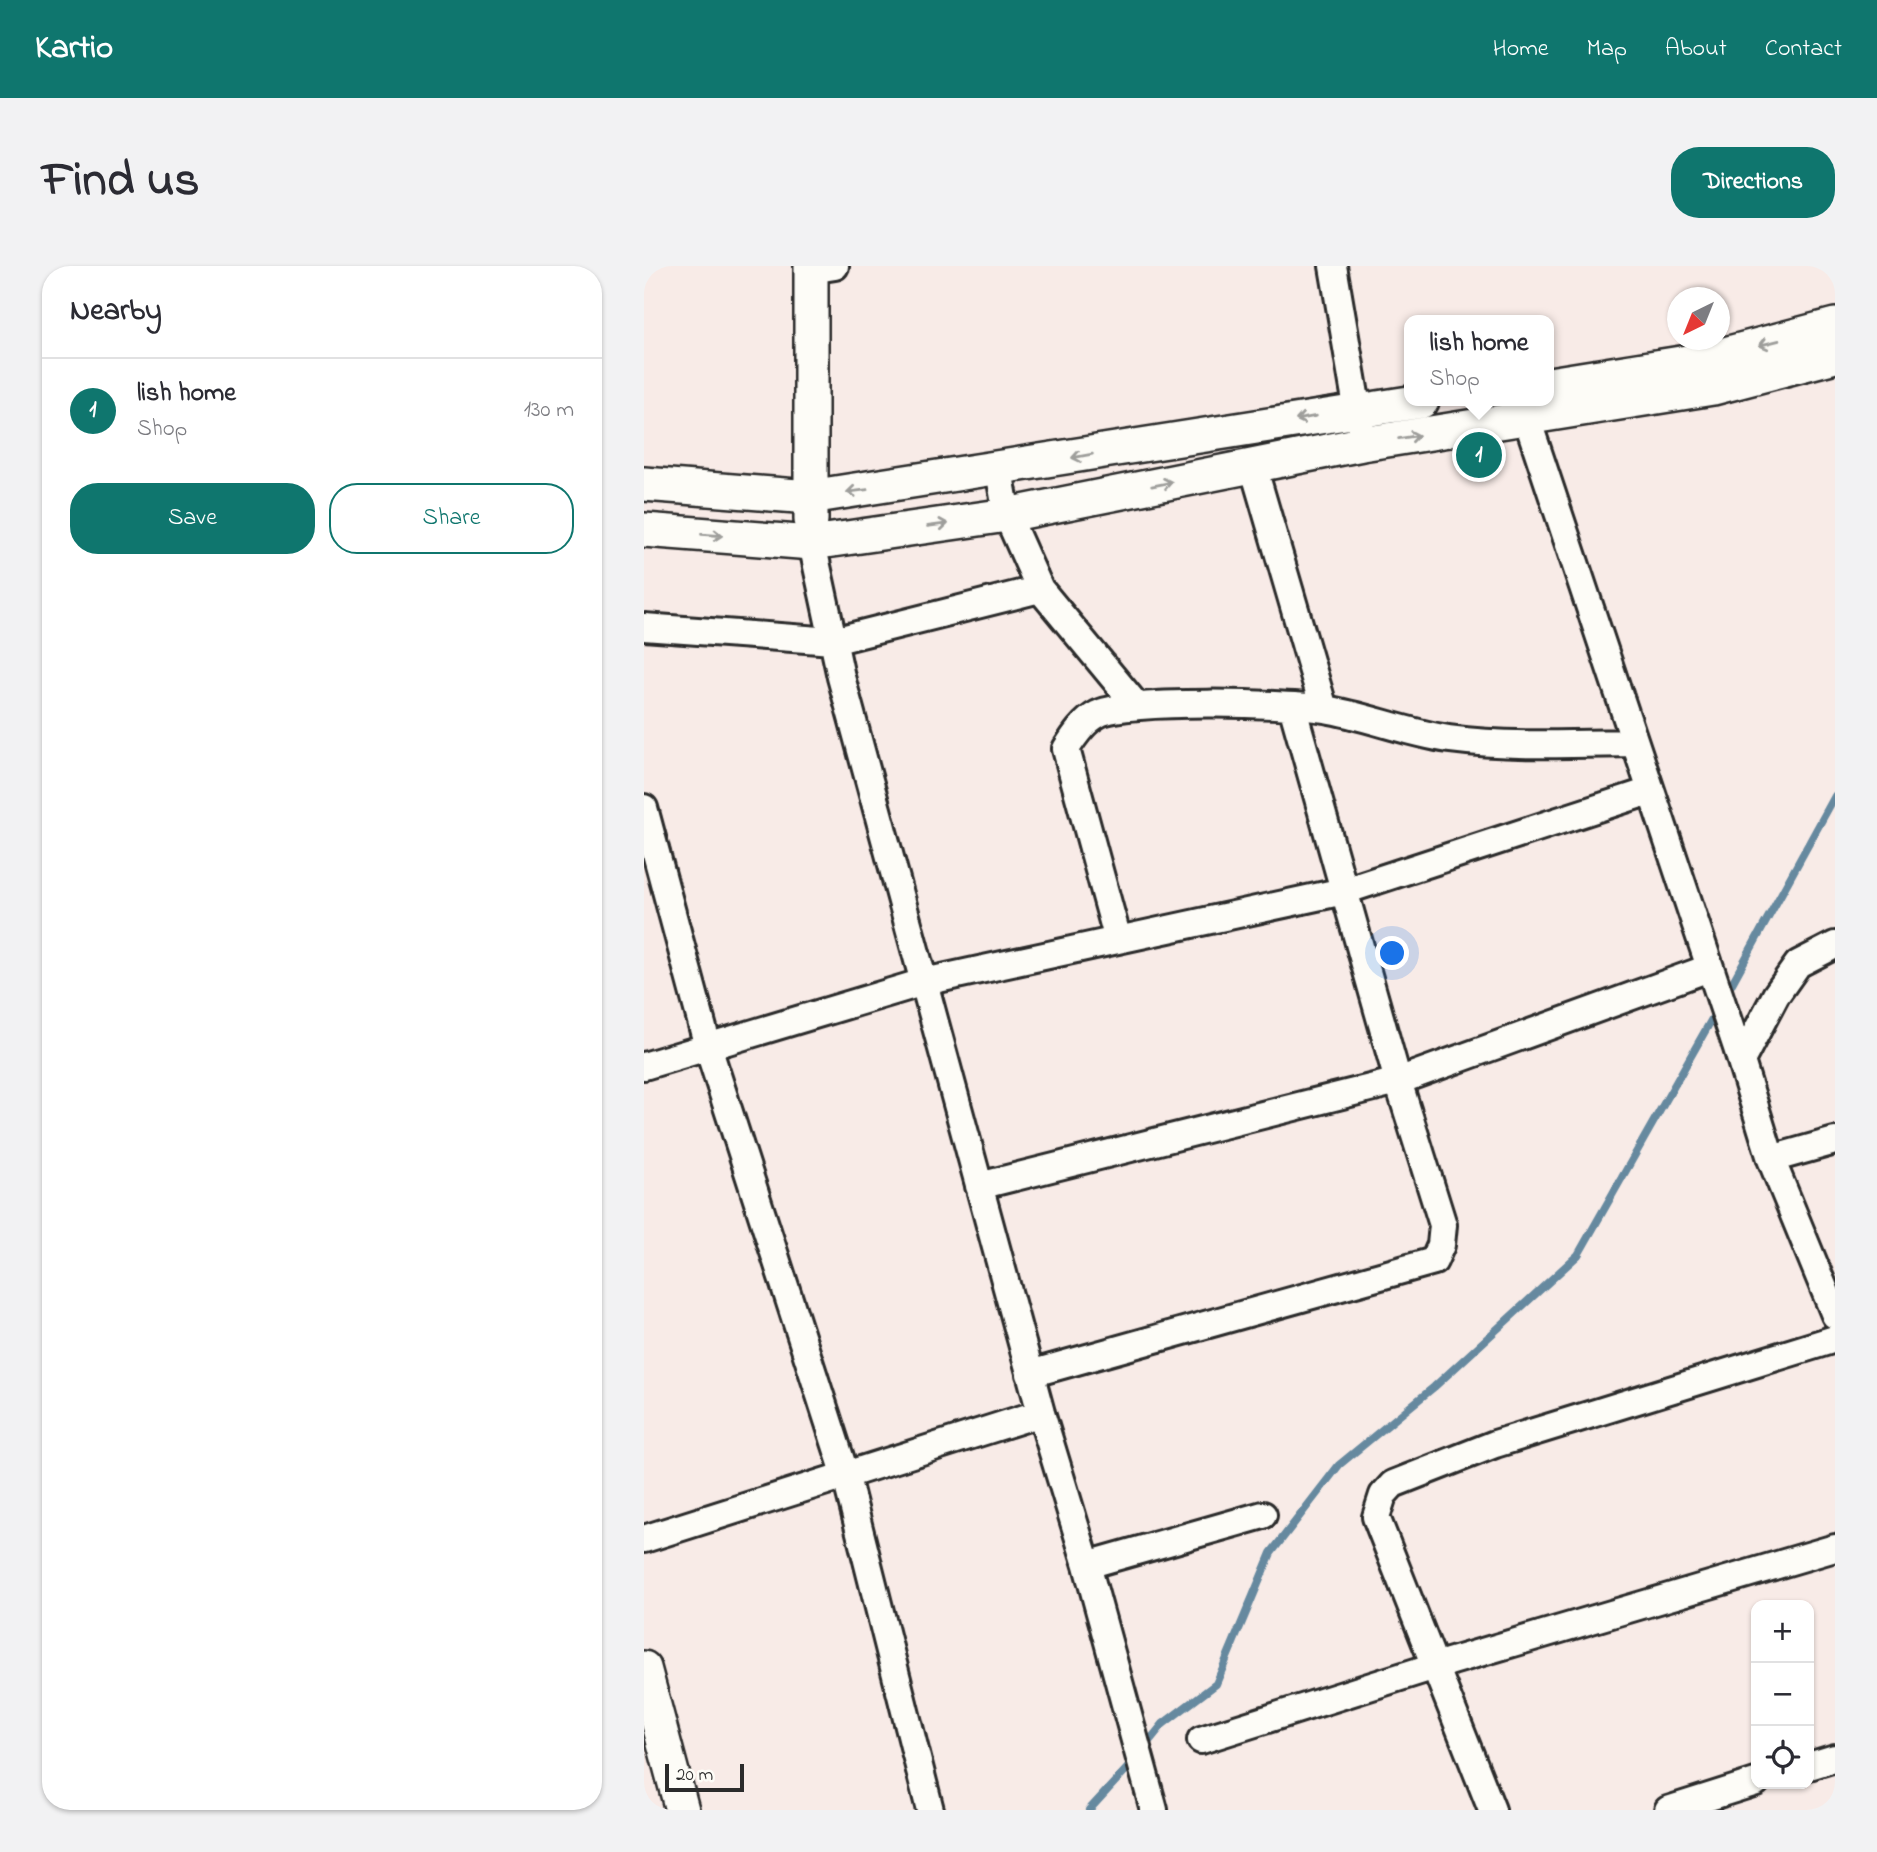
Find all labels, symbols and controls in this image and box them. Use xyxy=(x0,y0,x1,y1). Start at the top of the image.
text: Kartio xyxy=(35,25,113,73)
text: Home xyxy=(1493,32,1549,67)
text: Map xyxy=(1587,32,1627,67)
text: About xyxy=(1665,32,1727,67)
text: Contact xyxy=(1765,32,1842,67)
text: Find us xyxy=(42,146,199,218)
button: Directions xyxy=(1671,147,1835,218)
north arrow xyxy=(1667,287,1730,350)
text: Nearby xyxy=(70,290,162,334)
popup xyxy=(1404,315,1554,406)
text: lish home xyxy=(1430,325,1528,363)
one-way arrow xyxy=(1758,337,1781,350)
text: Shop xyxy=(1430,363,1480,396)
text: lish home xyxy=(137,375,236,413)
text: 1 xyxy=(89,394,97,427)
text: 130 m xyxy=(524,394,574,427)
one-way arrow xyxy=(1295,411,1318,425)
text: Shop xyxy=(137,413,187,446)
pin: 1 xyxy=(1456,429,1502,481)
one-way arrow xyxy=(1397,430,1420,443)
one-way arrow xyxy=(1071,450,1094,463)
one-way arrow xyxy=(1150,477,1173,491)
button: Save xyxy=(70,483,315,554)
button: Share xyxy=(329,483,574,554)
one-way arrow xyxy=(846,484,869,497)
one-way arrow xyxy=(926,518,949,531)
one-way arrow xyxy=(700,529,723,542)
your location xyxy=(1375,936,1409,970)
map controls xyxy=(1751,1600,1814,1789)
button: + xyxy=(1751,1600,1814,1663)
button: − xyxy=(1751,1663,1814,1726)
button: locate xyxy=(1751,1726,1814,1789)
scale bar xyxy=(665,1761,744,1793)
text: 20 m xyxy=(676,1762,713,1789)

